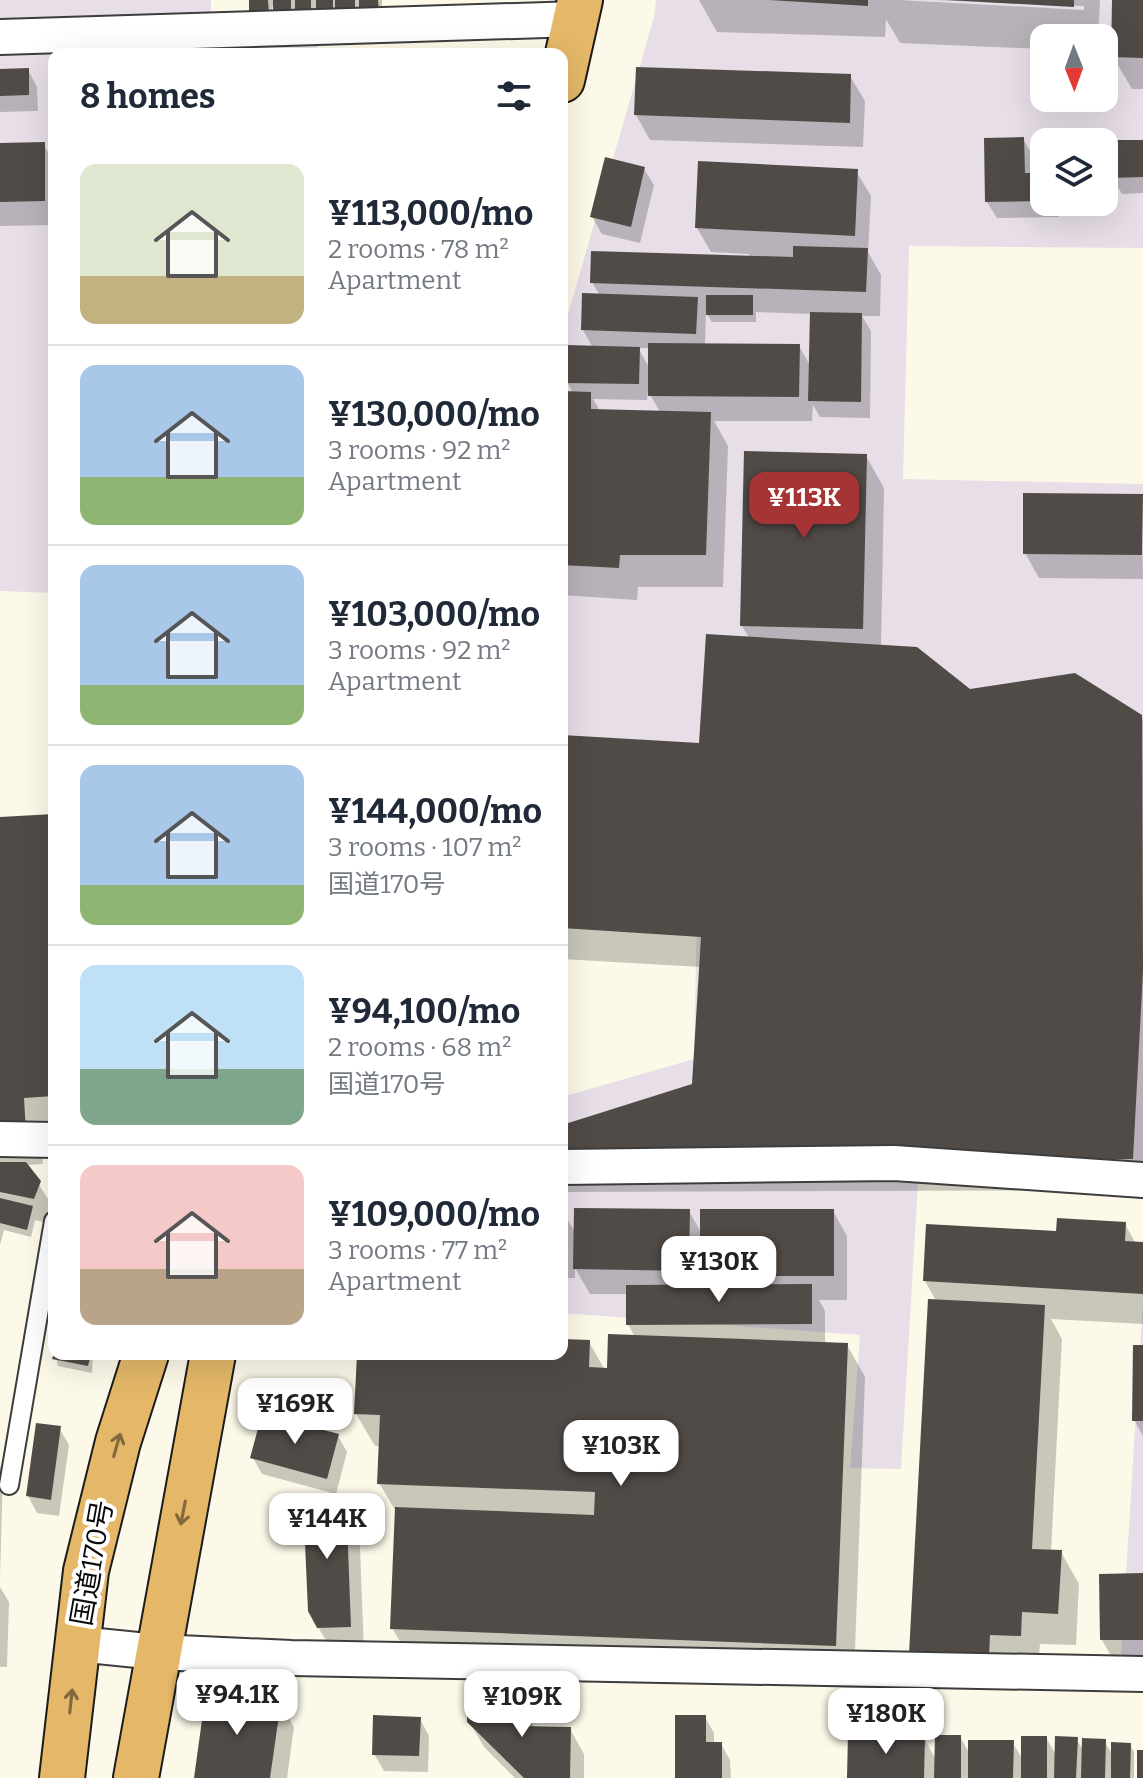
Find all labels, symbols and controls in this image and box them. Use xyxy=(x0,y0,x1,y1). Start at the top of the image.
north arrow xyxy=(1030,24,1118,112)
map controls xyxy=(1030,24,1118,216)
icon: filters xyxy=(492,74,536,118)
text: 8 homes xyxy=(80,76,216,117)
button: layers xyxy=(1030,128,1118,216)
text: ¥113,000/mo xyxy=(328,193,533,234)
icon: home xyxy=(144,196,240,292)
text: 2 rooms · 78 m² xyxy=(328,234,509,265)
text: Apartment xyxy=(328,265,461,296)
text: ¥130,000/mo xyxy=(328,394,540,435)
icon: home xyxy=(144,397,240,493)
text: 3 rooms · 92 m² xyxy=(328,435,511,466)
text: Apartment xyxy=(328,466,461,497)
pin: ¥113K xyxy=(748,472,860,540)
text: ¥113K xyxy=(767,482,841,513)
text: ¥103,000/mo xyxy=(328,594,540,635)
icon: home xyxy=(144,597,240,693)
text: 3 rooms · 92 m² xyxy=(328,635,511,666)
text: Apartment xyxy=(328,666,461,697)
text: ¥144,000/mo xyxy=(328,791,542,832)
icon: home xyxy=(144,797,240,893)
text: 3 rooms · 107 m² xyxy=(328,832,521,863)
text: 国道170号 xyxy=(328,869,446,900)
text: ¥94,100/mo xyxy=(328,991,520,1032)
icon: home xyxy=(144,997,240,1093)
text: 2 rooms · 68 m² xyxy=(328,1032,511,1063)
text: 国道170号 xyxy=(328,1069,446,1100)
text: ¥109,000/mo xyxy=(328,1194,540,1235)
icon: home xyxy=(144,1197,240,1293)
text: 3 rooms · 77 m² xyxy=(328,1235,507,1266)
pin: ¥130K xyxy=(663,1236,775,1304)
text: ¥130K xyxy=(679,1246,759,1277)
text: Apartment xyxy=(328,1266,461,1297)
pin: ¥169K xyxy=(239,1378,351,1446)
text: ¥169K xyxy=(256,1388,334,1419)
pin: ¥103K xyxy=(565,1420,677,1488)
text: ¥103K xyxy=(582,1430,660,1461)
one-way arrow xyxy=(110,1433,125,1459)
pin: ¥144K xyxy=(271,1493,383,1561)
street label: 国道170号 xyxy=(65,1498,119,1628)
one-way arrow xyxy=(175,1500,190,1526)
text: ¥144K xyxy=(287,1503,367,1534)
pin: ¥94.1K xyxy=(172,1669,302,1737)
pin: ¥109K xyxy=(466,1671,578,1739)
text: ¥94.1K xyxy=(195,1679,279,1710)
text: ¥109K xyxy=(482,1681,562,1712)
one-way arrow xyxy=(64,1688,79,1714)
pin: ¥180K xyxy=(830,1688,942,1756)
text: ¥180K xyxy=(846,1698,926,1729)

